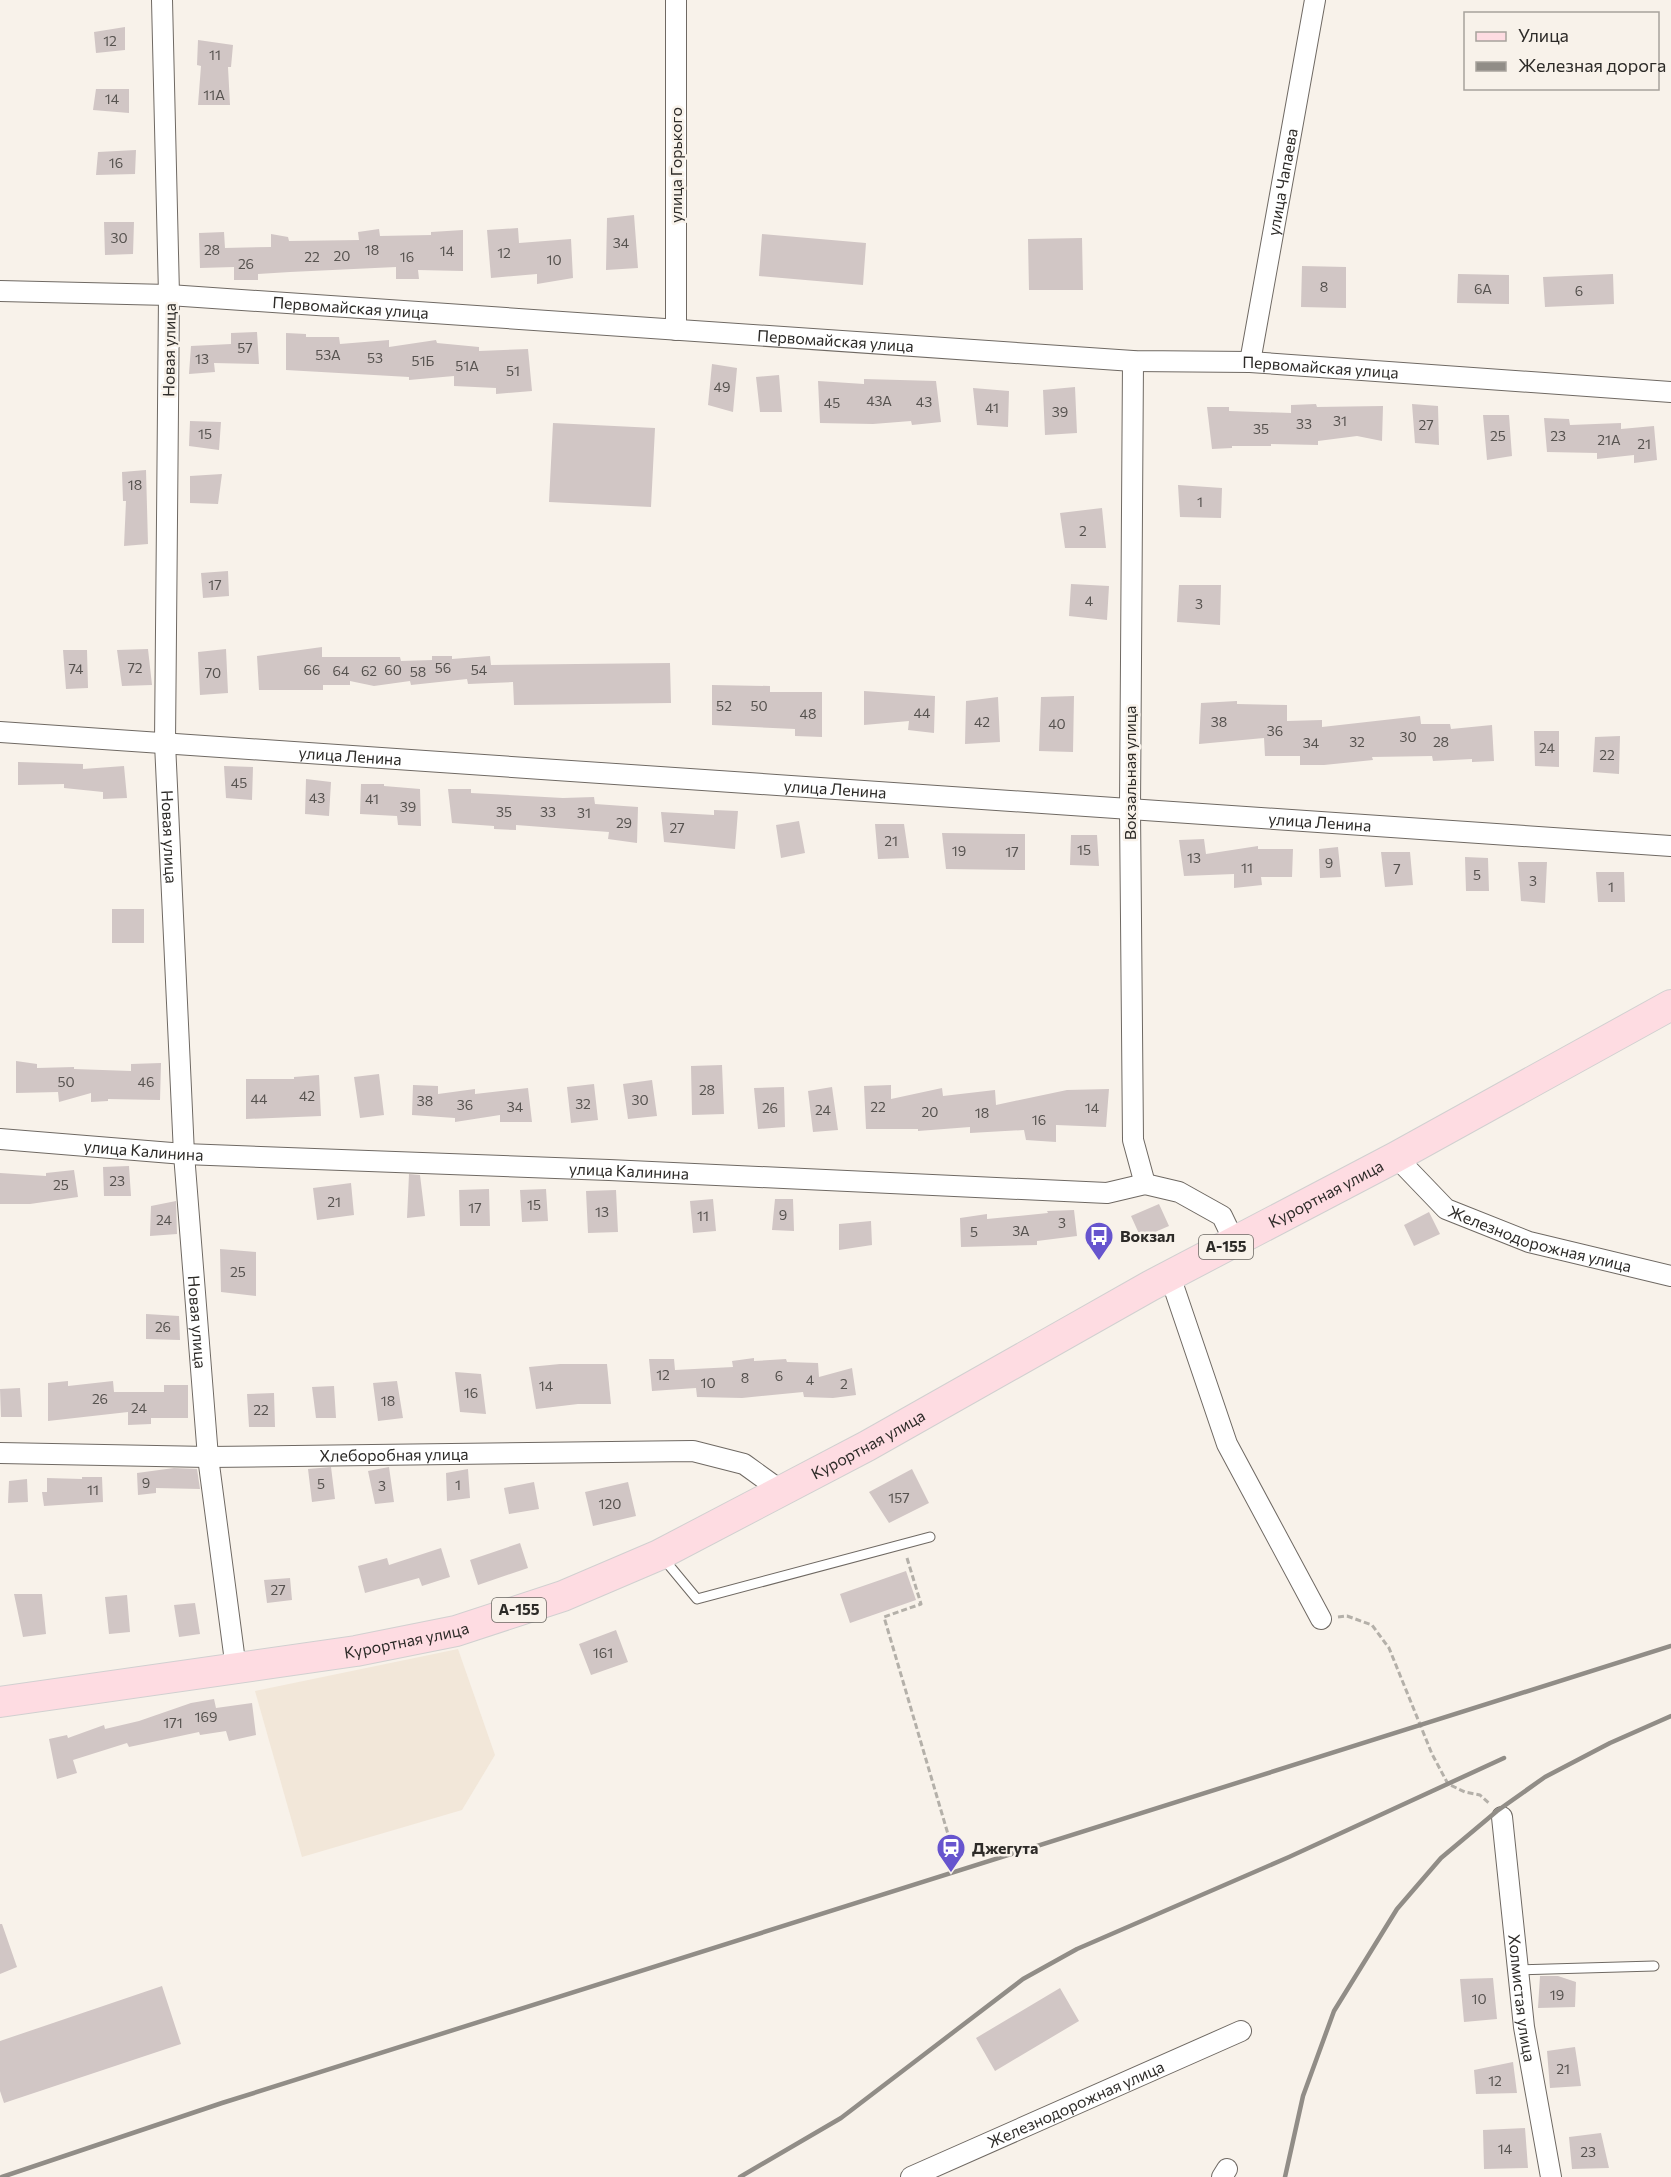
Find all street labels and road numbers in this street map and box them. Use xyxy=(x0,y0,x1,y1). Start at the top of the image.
street label: улица Горького xyxy=(666,107,685,223)
street label: улица Чапаева xyxy=(1263,127,1301,237)
street label: Первомайская улица xyxy=(272,292,429,322)
street label: Новая улица xyxy=(158,303,179,397)
street label: Первомайская улица xyxy=(757,325,914,355)
street label: Первомайская улица xyxy=(1242,352,1399,382)
street label: Вокзальная улица xyxy=(1120,706,1139,840)
street label: улица Ленина xyxy=(298,742,402,768)
street label: улица Ленина xyxy=(783,775,887,801)
street label: Новая улица xyxy=(158,790,181,884)
street label: улица Ленина xyxy=(1268,809,1372,835)
street label: улица Калинина xyxy=(83,1136,204,1164)
street label: Курортная улица xyxy=(1265,1155,1386,1231)
street label: улица Калинина xyxy=(569,1159,690,1183)
street label: Железнодорожная улица xyxy=(1446,1201,1634,1275)
road number: А-155 xyxy=(1199,1235,1253,1259)
street label: Новая улица xyxy=(185,1274,211,1369)
street label: Курортная улица xyxy=(808,1405,928,1483)
street label: Хлеборобная улица xyxy=(319,1444,469,1465)
road number: А-155 xyxy=(492,1598,546,1622)
street label: Курортная улица xyxy=(343,1618,471,1662)
street label: Холмистая улица xyxy=(1505,1933,1540,2063)
street label: Железнодорожная улица xyxy=(984,2056,1167,2151)

